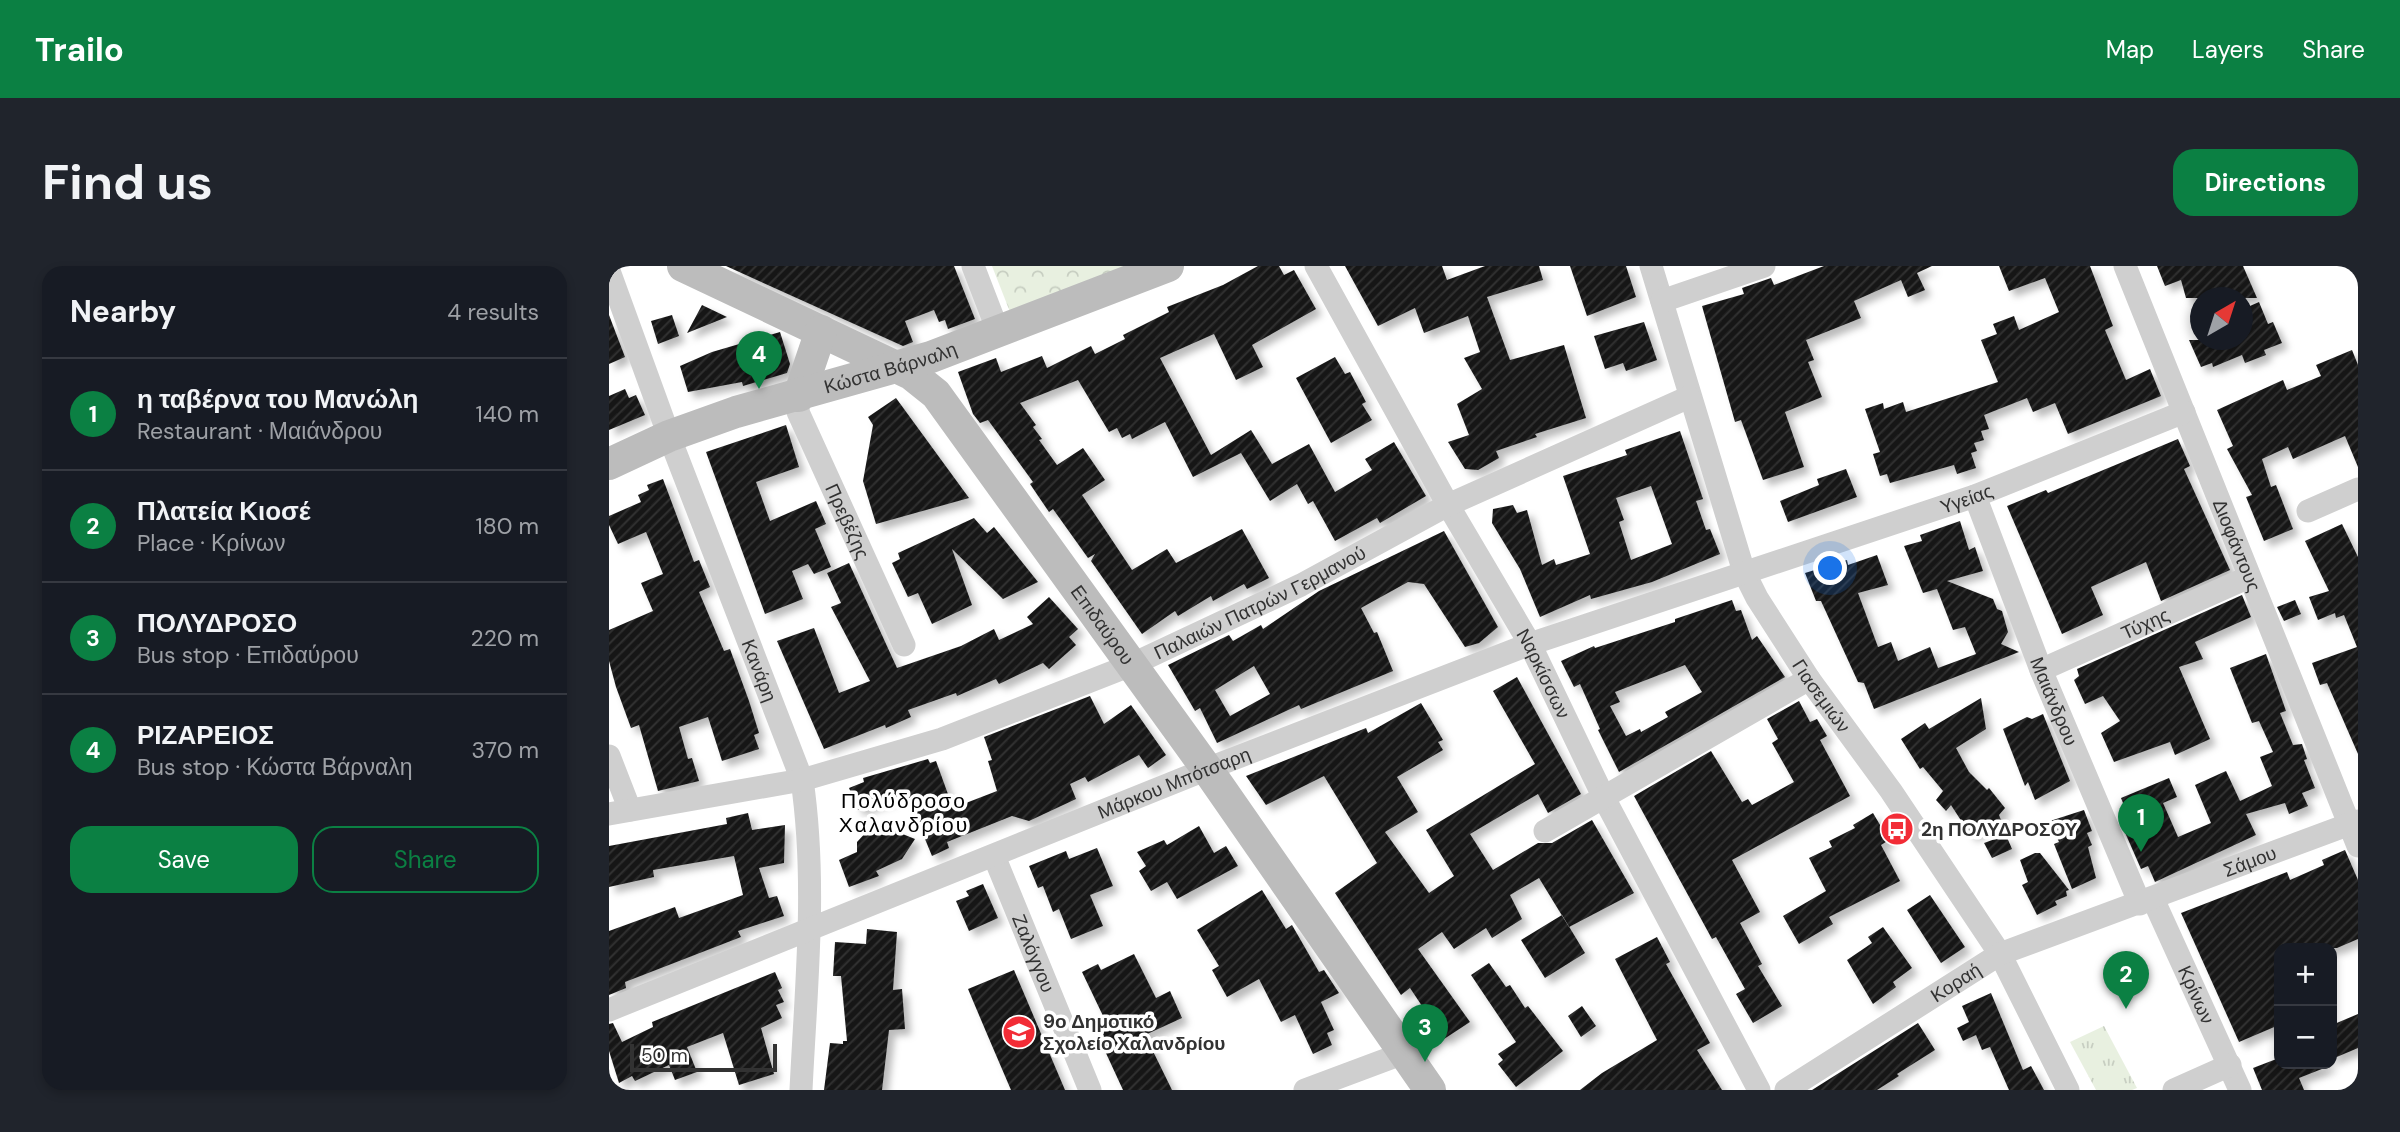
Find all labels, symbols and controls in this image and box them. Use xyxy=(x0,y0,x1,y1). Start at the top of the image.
text: Trailo xyxy=(35,28,124,71)
text: Map xyxy=(2106,34,2154,65)
text: Layers xyxy=(2192,34,2264,65)
text: Share xyxy=(2302,34,2365,65)
button: Directions xyxy=(2173,149,2358,216)
text: Find us xyxy=(42,150,213,214)
north arrow xyxy=(2190,287,2253,350)
text: Nearby xyxy=(70,292,176,331)
text: 4 results xyxy=(447,297,539,327)
pin: 4 xyxy=(736,331,782,389)
street label: Κώστα Βάρναλη xyxy=(821,336,961,400)
text: η ταβέρνα του Μανώλη xyxy=(137,382,419,416)
text: 1 xyxy=(89,399,97,429)
text: 140 m xyxy=(476,399,539,429)
text: Restaurant · Μαιάνδρου xyxy=(137,416,382,446)
street label: Υγείας xyxy=(1937,478,1997,520)
street label: Πρεβέζης xyxy=(819,480,875,563)
text: Πλατεία Κιοσέ xyxy=(137,494,311,528)
street label: Διοφάντους xyxy=(2207,495,2267,595)
text: 2 xyxy=(86,511,100,541)
text: 180 m xyxy=(475,511,539,541)
text: Place · Κρίνων xyxy=(137,528,285,558)
street label: Παλαιών Πατρών Γερμανού xyxy=(1150,540,1370,665)
your location xyxy=(1813,551,1847,585)
street label: Επιδαύρου xyxy=(1065,580,1140,670)
street label: Τύχης xyxy=(2117,602,2173,646)
text: ΠΟΛΥΔΡΟΣΟ xyxy=(137,606,297,640)
text: 3 xyxy=(86,623,100,653)
text: 220 m xyxy=(470,623,539,653)
street label: Ναρκίσσων xyxy=(1511,624,1576,723)
street label: Κανάρη xyxy=(736,636,783,706)
text: Bus stop · Επιδαύρου xyxy=(137,640,359,670)
street label: Γιασεμιών xyxy=(1786,654,1856,738)
street label: Μαιάνδρου xyxy=(2024,654,2084,750)
text: ΡΙΖΑΡΕΙΟΣ xyxy=(137,718,274,752)
text: 4 xyxy=(86,735,100,765)
text: 370 m xyxy=(471,735,539,765)
street label: Μάρκου Μπότσαρη xyxy=(1094,741,1254,825)
text: Bus stop · Κώστα Βάρναλη xyxy=(137,752,412,782)
district label: Πολύδροσο Χαλανδρίου xyxy=(839,787,969,839)
pin: 1 xyxy=(2118,794,2164,852)
bus stop icon: 2η ΠΟΛΥΔΡΟΣΟΥ xyxy=(1878,810,1916,848)
place label: 2η ΠΟΛΥΔΡΟΣΟΥ xyxy=(1921,817,2078,842)
button: Save xyxy=(70,826,298,893)
button: Share xyxy=(312,826,539,893)
street label: Σάμου xyxy=(2220,840,2280,883)
street label: Ζαλόγγου xyxy=(1006,910,1061,996)
map controls xyxy=(2274,943,2337,1069)
button: + xyxy=(2274,943,2337,1006)
pin: 2 xyxy=(2103,951,2149,1009)
street label: Κοραή xyxy=(1926,957,1986,1008)
street label: Κρίνων xyxy=(2172,962,2220,1028)
pin: 3 xyxy=(1402,1004,1448,1062)
button: − xyxy=(2274,1006,2337,1069)
place label: 9ο Δημοτικό Σχολείο Χαλανδρίου xyxy=(1043,1009,1225,1056)
school or university icon: 9ο Δημοτικό Σχολείο Χαλανδρίου xyxy=(1000,1013,1038,1051)
scale bar xyxy=(630,1041,777,1073)
text: 50 m xyxy=(641,1043,688,1068)

